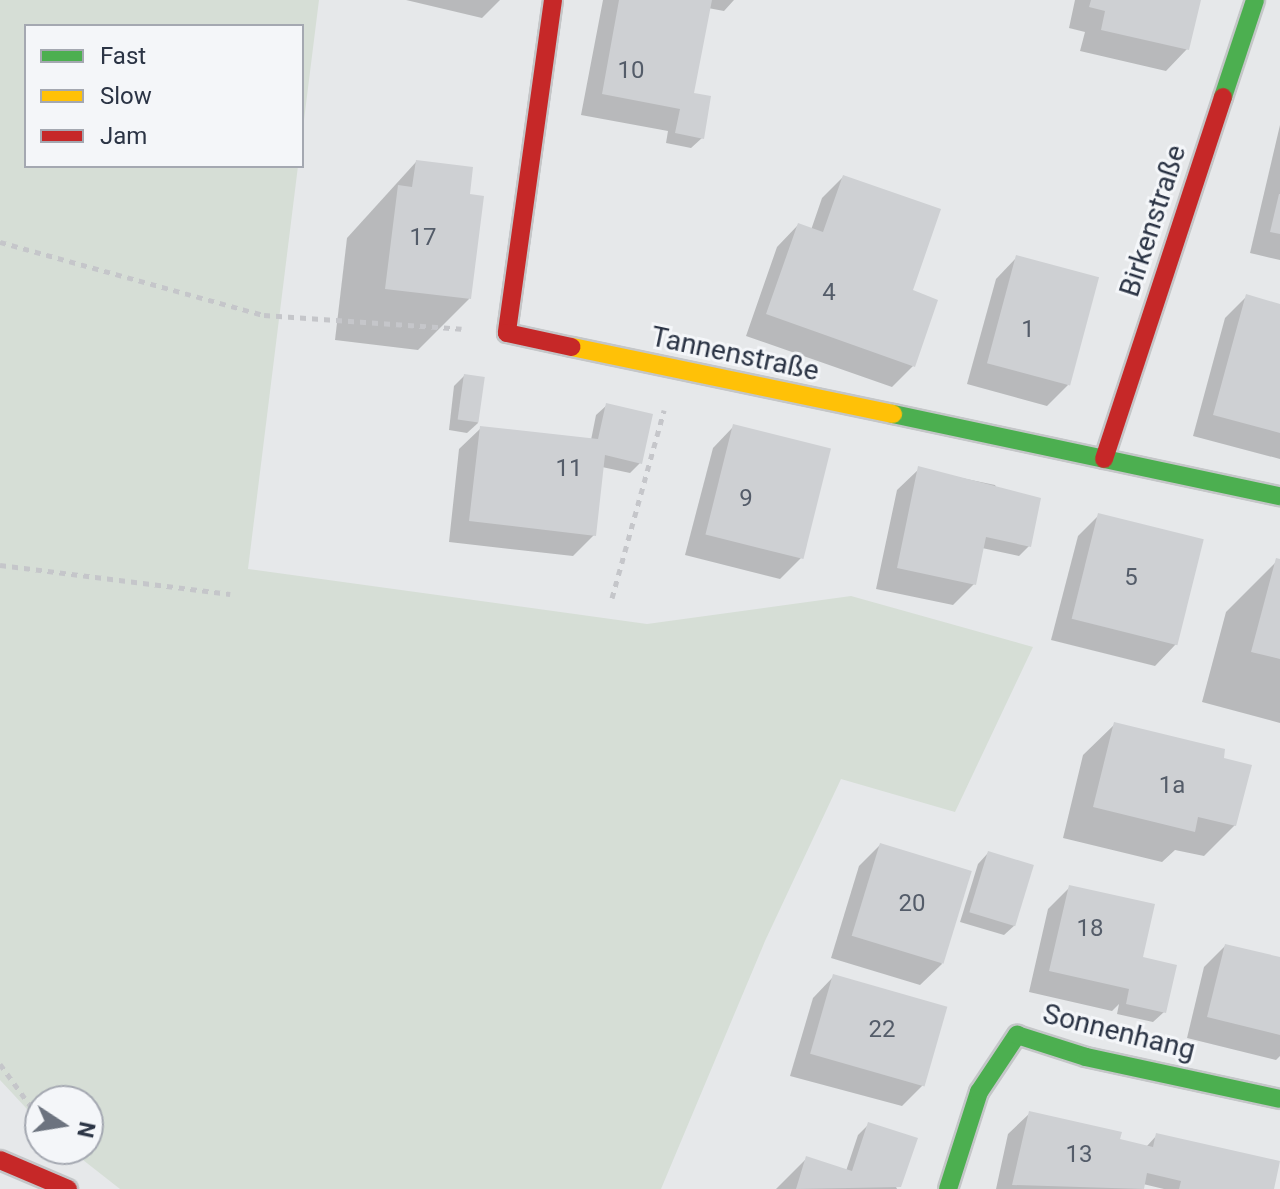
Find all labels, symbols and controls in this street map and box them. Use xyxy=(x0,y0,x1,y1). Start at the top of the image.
legend xyxy=(24,24,304,168)
text: Fast xyxy=(100,42,146,70)
house number: 10 xyxy=(618,57,644,85)
text: Slow xyxy=(100,82,152,110)
text: Jam xyxy=(100,122,147,150)
street label: Birkenstraße xyxy=(1113,141,1193,301)
house number: 17 xyxy=(410,224,436,252)
house number: 4 xyxy=(822,279,836,307)
house number: 1 xyxy=(1021,316,1035,344)
street label: Tannenstraße xyxy=(648,320,822,388)
house number: 11 xyxy=(556,455,582,483)
house number: 9 xyxy=(739,485,753,513)
house number: 5 xyxy=(1124,564,1138,592)
house number: 1a xyxy=(1159,772,1185,800)
house number: 20 xyxy=(899,890,925,918)
house number: 18 xyxy=(1077,915,1103,943)
street label: Sonnenhang xyxy=(1039,997,1199,1067)
house number: 22 xyxy=(869,1016,895,1044)
north arrow xyxy=(24,1085,104,1165)
text: N xyxy=(72,1119,100,1140)
house number: 13 xyxy=(1066,1141,1092,1169)

